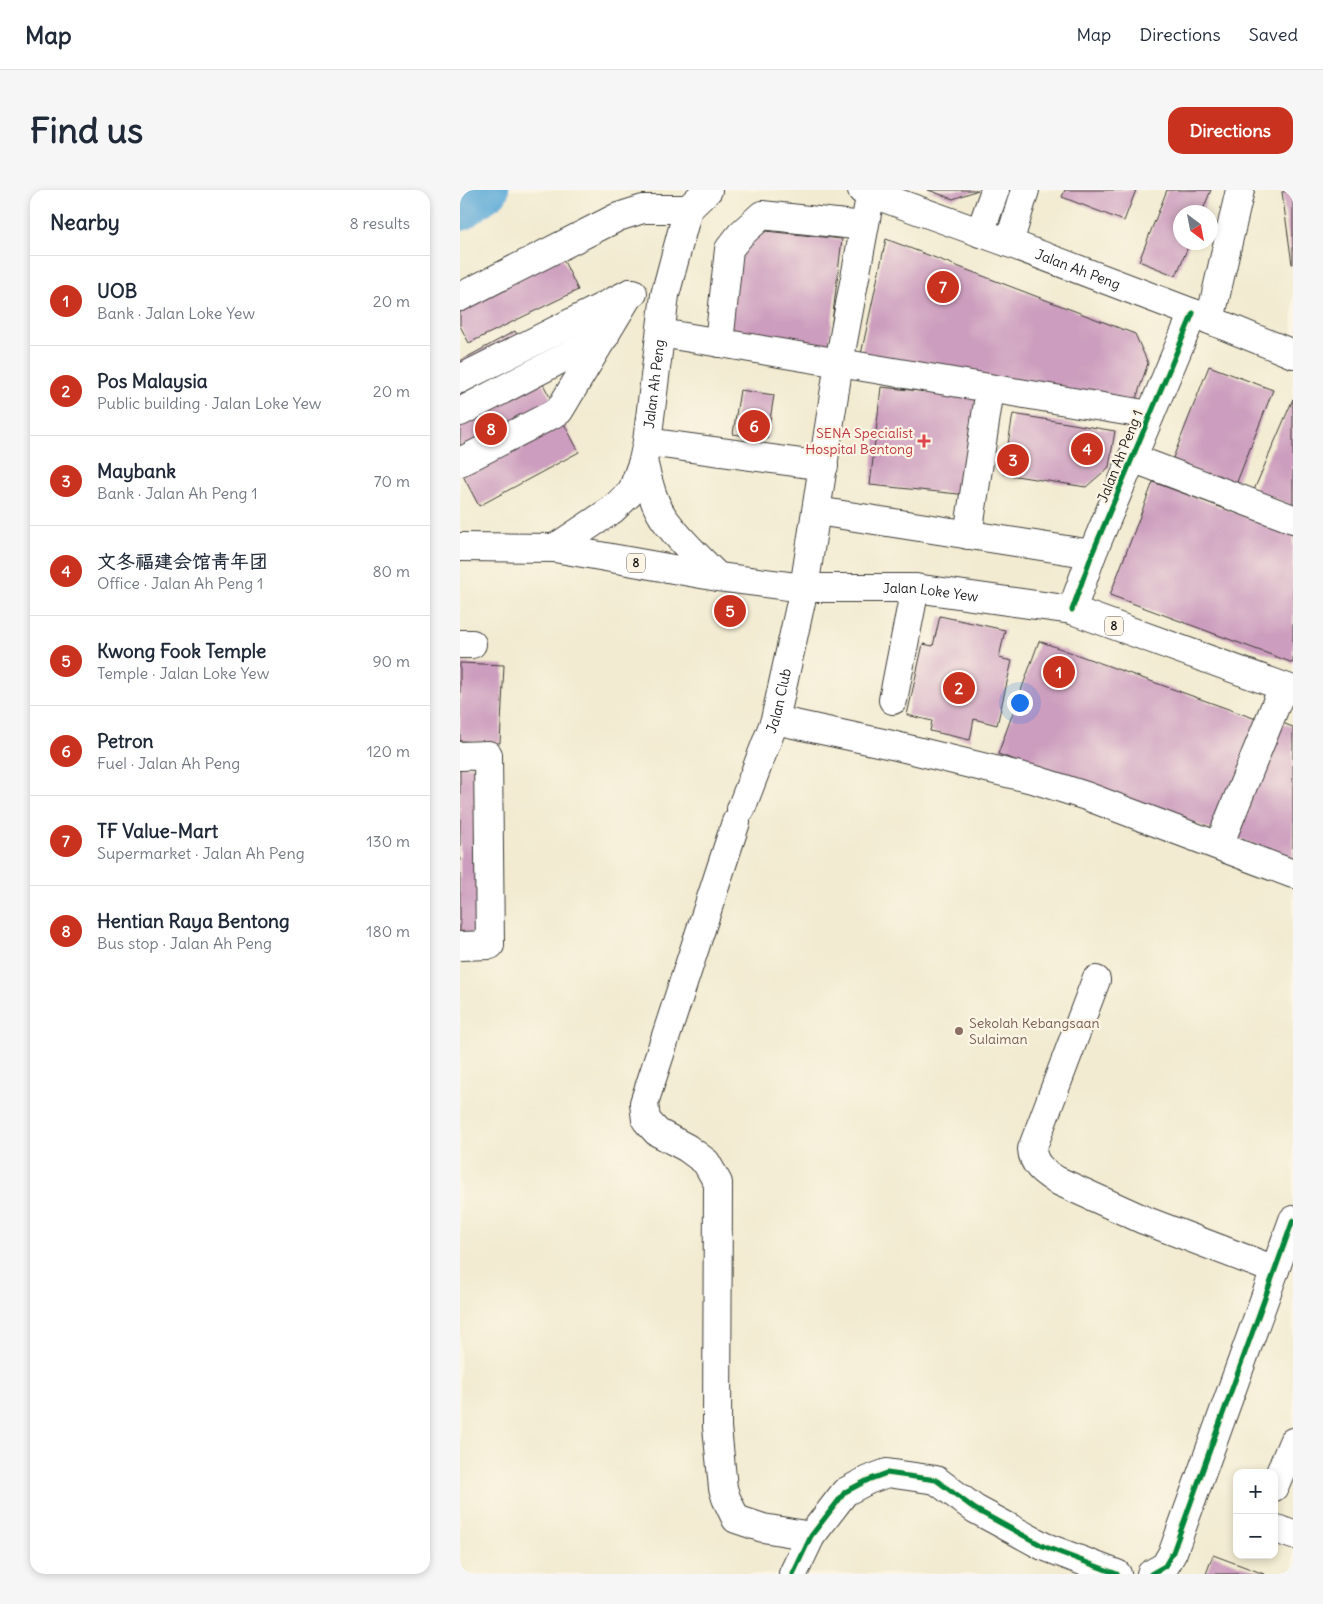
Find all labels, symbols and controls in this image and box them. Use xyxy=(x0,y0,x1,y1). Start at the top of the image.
text: Map xyxy=(25,20,72,50)
text: Map xyxy=(1076,23,1111,46)
text: Directions xyxy=(1139,23,1221,46)
text: Saved xyxy=(1249,23,1298,46)
button: Directions xyxy=(1168,107,1293,154)
text: Find us xyxy=(30,108,143,152)
north arrow xyxy=(1173,205,1218,250)
text: Nearby xyxy=(50,209,120,236)
text: 8 results xyxy=(349,213,410,233)
street label: Jalan Ah Peng xyxy=(1033,245,1123,294)
pin: 7 xyxy=(927,268,959,306)
text: UOB xyxy=(97,279,137,303)
text: 1 xyxy=(63,291,69,311)
text: 20 m xyxy=(373,291,410,311)
text: Bank · Jalan Loke Yew xyxy=(97,303,255,323)
street label: Jalan Ah Peng xyxy=(640,338,668,429)
text: Pos Malaysia xyxy=(97,369,208,393)
text: 2 xyxy=(62,381,70,401)
text: 20 m xyxy=(373,381,410,401)
text: Public building · Jalan Loke Yew xyxy=(97,393,321,413)
pin: 6 xyxy=(738,407,770,445)
street label: Jalan Ah Peng 1 xyxy=(1093,407,1147,505)
pin: 8 xyxy=(475,410,507,448)
place label: SENA Specialist Hospital Bentong xyxy=(805,424,913,458)
pin: 4 xyxy=(1071,430,1103,468)
marker: SENA Specialist Hospital Bentong xyxy=(917,434,931,448)
pin: 3 xyxy=(997,441,1029,479)
text: Maybank xyxy=(97,459,176,483)
text: 3 xyxy=(61,471,71,491)
text: 70 m xyxy=(374,471,410,491)
text: Bank · Jalan Ah Peng 1 xyxy=(97,483,258,503)
text: 文冬福建会馆青年团 xyxy=(97,549,268,573)
road number: 8 xyxy=(627,553,645,572)
text: 4 xyxy=(61,561,71,581)
text: 80 m xyxy=(372,561,410,581)
text: Office · Jalan Ah Peng 1 xyxy=(97,573,263,593)
street label: Jalan Loke Yew xyxy=(883,579,979,606)
pin: 5 xyxy=(714,592,746,630)
road number: 8 xyxy=(1105,616,1123,636)
text: Kwong Fook Temple xyxy=(97,639,266,663)
text: 5 xyxy=(61,651,71,671)
text: 90 m xyxy=(372,651,410,671)
pin: 1 xyxy=(1043,653,1075,691)
text: Temple · Jalan Loke Yew xyxy=(97,663,269,683)
street label: Jalan Club xyxy=(762,666,795,736)
pin: 2 xyxy=(943,669,975,707)
your location xyxy=(1007,690,1033,716)
text: Petron xyxy=(97,729,154,753)
text: 6 xyxy=(61,741,71,761)
text: 120 m xyxy=(367,741,410,761)
text: Fuel · Jalan Ah Peng xyxy=(97,753,240,773)
text: TF Value-Mart xyxy=(97,819,218,843)
text: 7 xyxy=(62,831,70,851)
text: 130 m xyxy=(366,831,410,851)
text: Supermarket · Jalan Ah Peng xyxy=(97,843,305,863)
text: Hentian Raya Bentong xyxy=(97,909,290,933)
text: 8 xyxy=(61,921,71,941)
text: 180 m xyxy=(366,921,410,941)
text: Bus stop · Jalan Ah Peng xyxy=(97,933,272,953)
place label: Sekolah Kebangsaan Sulaiman xyxy=(969,1014,1100,1048)
marker: Sekolah Kebangsaan Sulaiman xyxy=(953,1025,965,1037)
map controls xyxy=(1233,1469,1278,1559)
button: + xyxy=(1233,1469,1278,1514)
button: − xyxy=(1233,1514,1278,1559)

